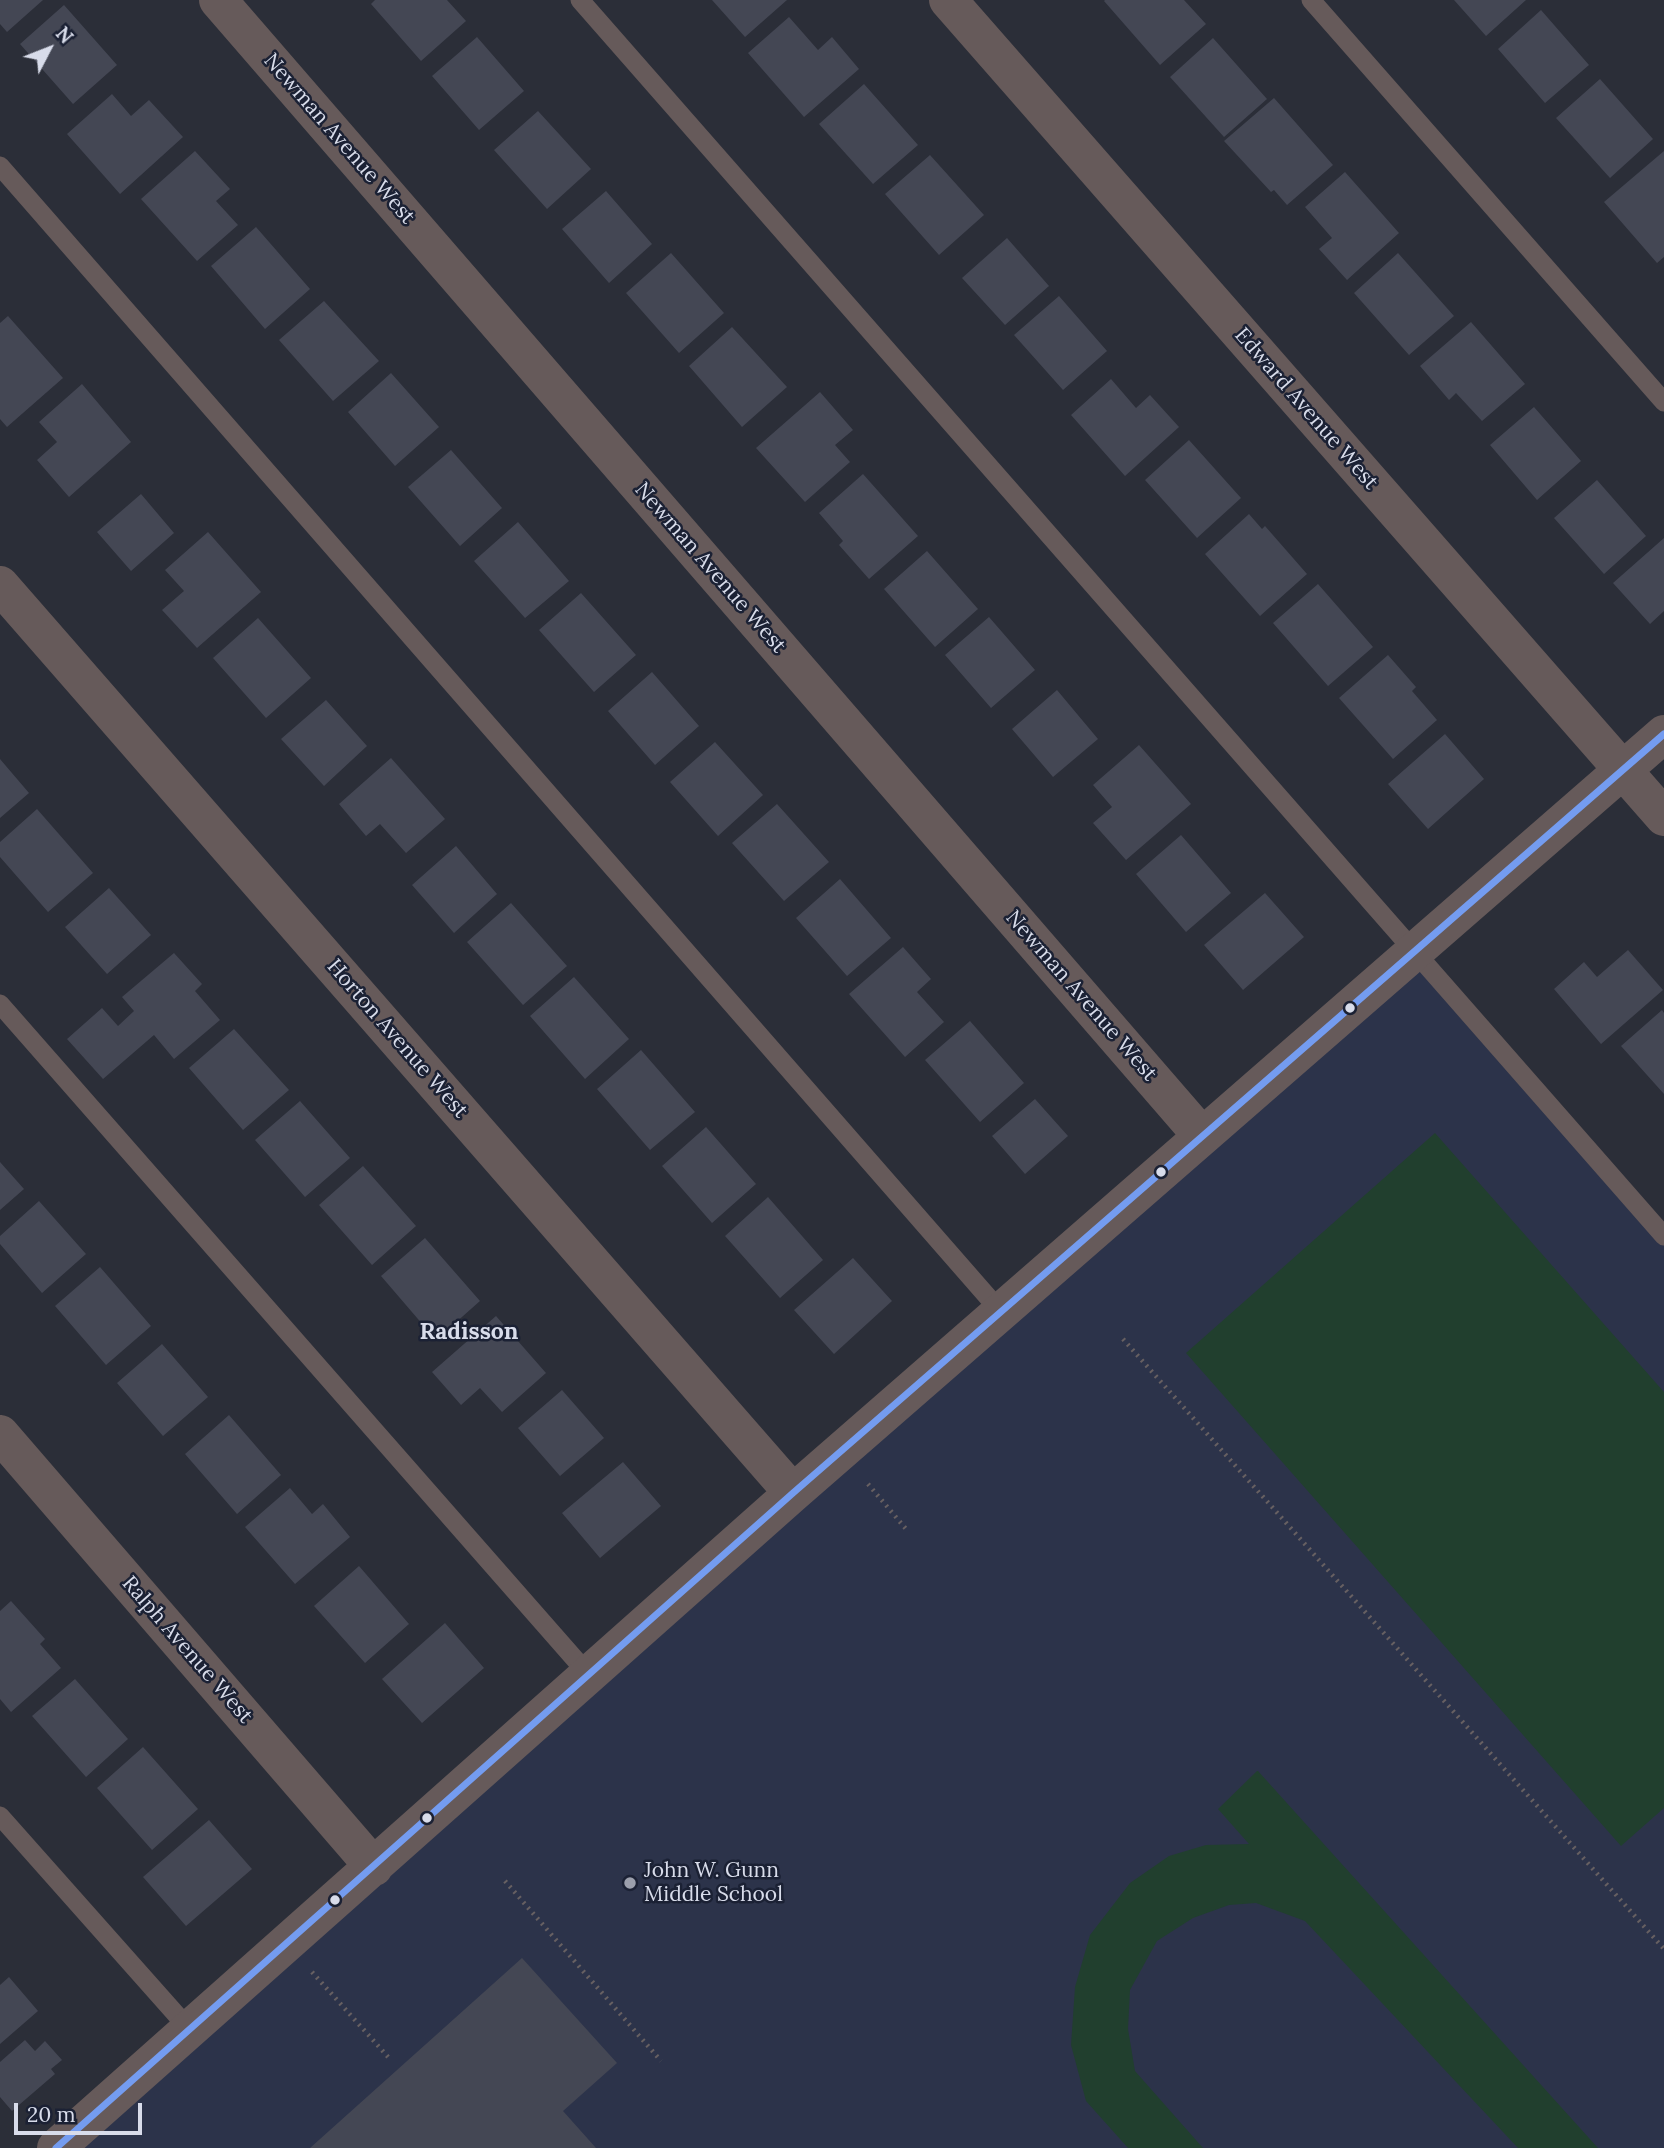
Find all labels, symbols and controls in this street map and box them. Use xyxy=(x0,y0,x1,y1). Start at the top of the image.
north arrow xyxy=(14,14,84,84)
text: N xyxy=(51,21,78,48)
street label: Newman Avenue West xyxy=(258,49,420,229)
street label: Edward Avenue West xyxy=(1229,323,1383,495)
street label: Newman Avenue West xyxy=(629,478,791,658)
street label: Newman Avenue West xyxy=(1000,906,1162,1086)
street label: Horton Avenue West xyxy=(321,954,473,1124)
unlabelled marker xyxy=(1343,1001,1357,1015)
unlabelled marker xyxy=(1154,1165,1168,1179)
district label: Radisson xyxy=(419,1318,519,1346)
street label: Ralph Avenue West xyxy=(116,1571,258,1729)
unlabelled marker xyxy=(420,1811,434,1825)
place label: John W. Gunn Middle School xyxy=(644,1858,783,1908)
marker: John W. Gunn Middle School xyxy=(622,1875,638,1891)
unlabelled marker xyxy=(328,1893,342,1907)
scale bar xyxy=(18,2088,145,2132)
text: 20 m xyxy=(27,2101,76,2128)

